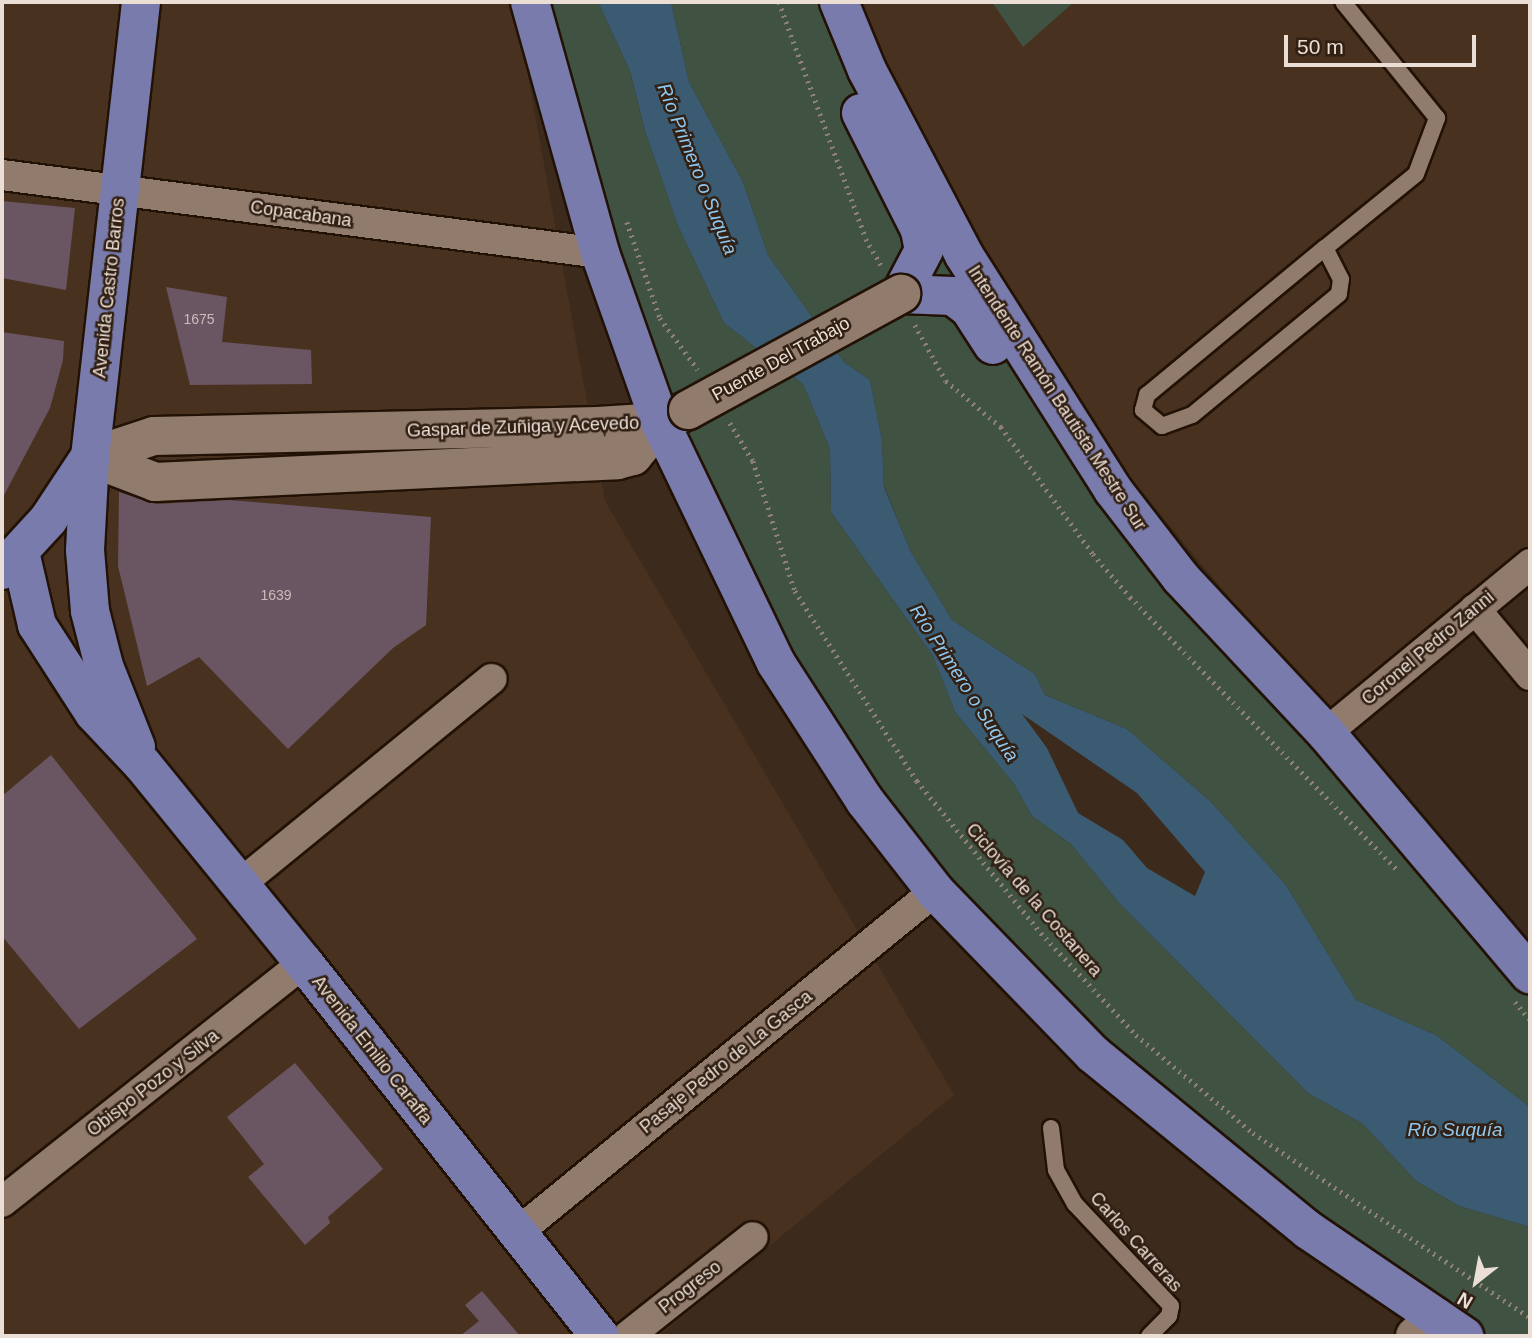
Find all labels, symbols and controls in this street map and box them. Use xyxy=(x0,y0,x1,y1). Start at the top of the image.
scale bar xyxy=(1287,21,1480,65)
text: 50 m xyxy=(1297,35,1344,58)
water label: Río Primero o Suquía xyxy=(652,80,742,258)
street label: Copacabana xyxy=(249,196,353,232)
street label: Avenida Castro Barros xyxy=(89,197,129,379)
street label: Intendente Ramón Bautista Mestre Sur xyxy=(963,262,1151,534)
house number: 1675 xyxy=(183,311,215,327)
street label: Puente Del Trabajo xyxy=(708,312,854,406)
street label: Gaspar de Zuñiga y Acevedo xyxy=(406,412,640,442)
street label: Coronel Pedro Zanni xyxy=(1357,586,1499,710)
house number: 1639 xyxy=(260,587,292,603)
water label: Río Primero o Suquía xyxy=(905,600,1023,766)
street label: Ciclovía de la Costanera xyxy=(962,819,1106,981)
street label: Avenida Emilio Caraffa xyxy=(307,971,437,1129)
street label: Pasaje Pedro de La Gasca xyxy=(636,986,816,1138)
street label: Obispo Pozo y Silva xyxy=(83,1025,223,1141)
water label: Río Suquía xyxy=(1407,1119,1503,1141)
street label: Carlos Carreras xyxy=(1085,1188,1187,1296)
north arrow xyxy=(1441,1247,1511,1317)
street label: Progreso xyxy=(655,1256,725,1318)
text: N xyxy=(1454,1288,1476,1313)

